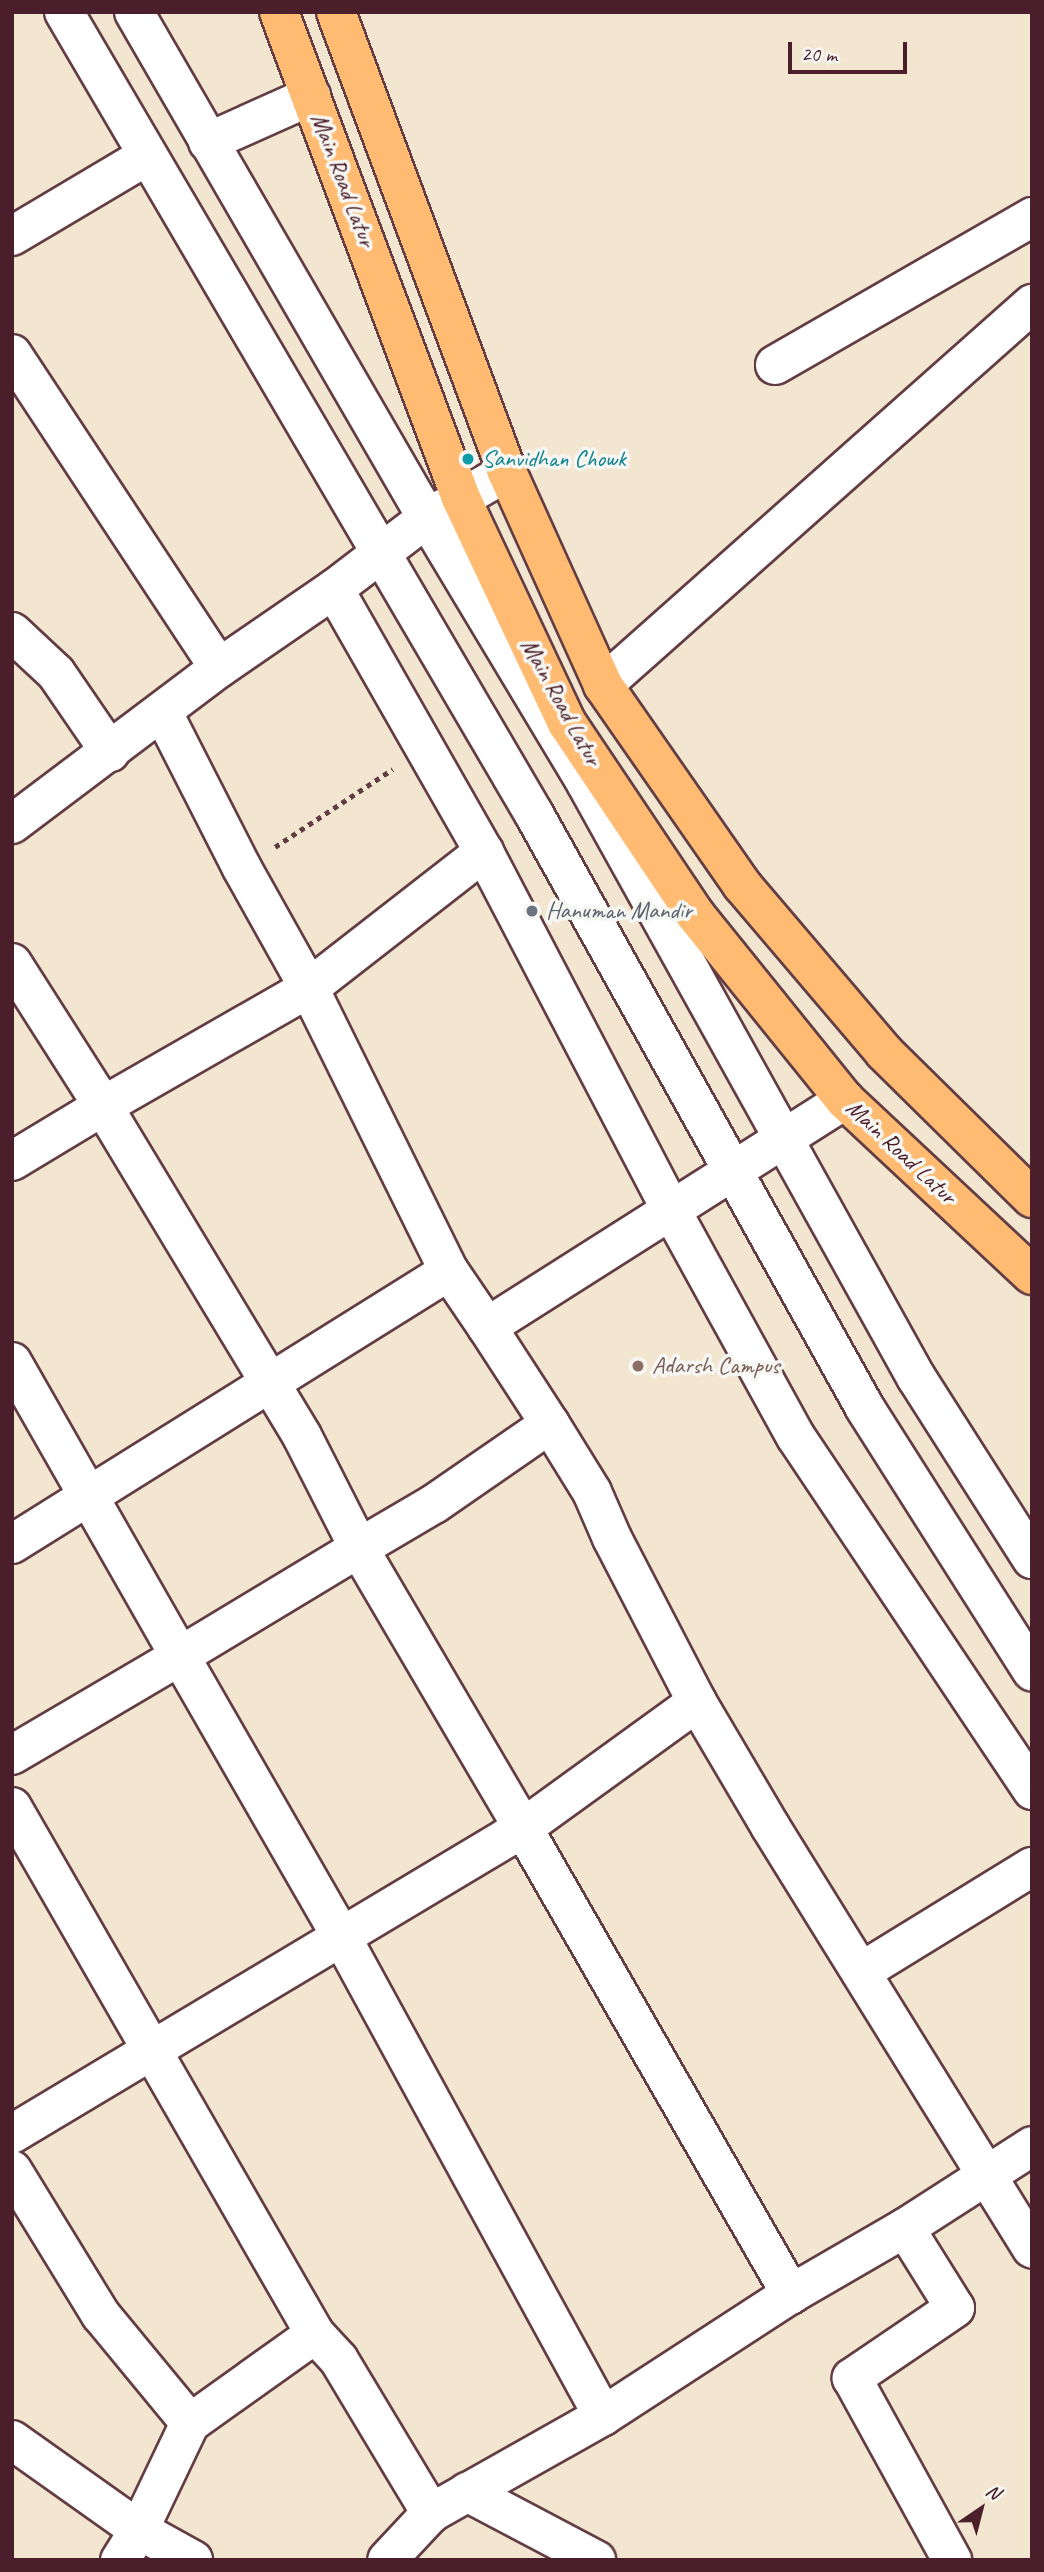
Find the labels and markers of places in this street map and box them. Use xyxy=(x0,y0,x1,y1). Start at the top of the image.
place label: Sanvidhan Chowk xyxy=(482,445,626,473)
marker: Sanvidhan Chowk xyxy=(460,451,476,467)
place label: Hanuman Mandir xyxy=(546,897,692,925)
marker: Hanuman Mandir xyxy=(524,903,540,919)
place label: Adarsh Campus xyxy=(652,1352,779,1380)
marker: Adarsh Campus xyxy=(630,1358,646,1374)

